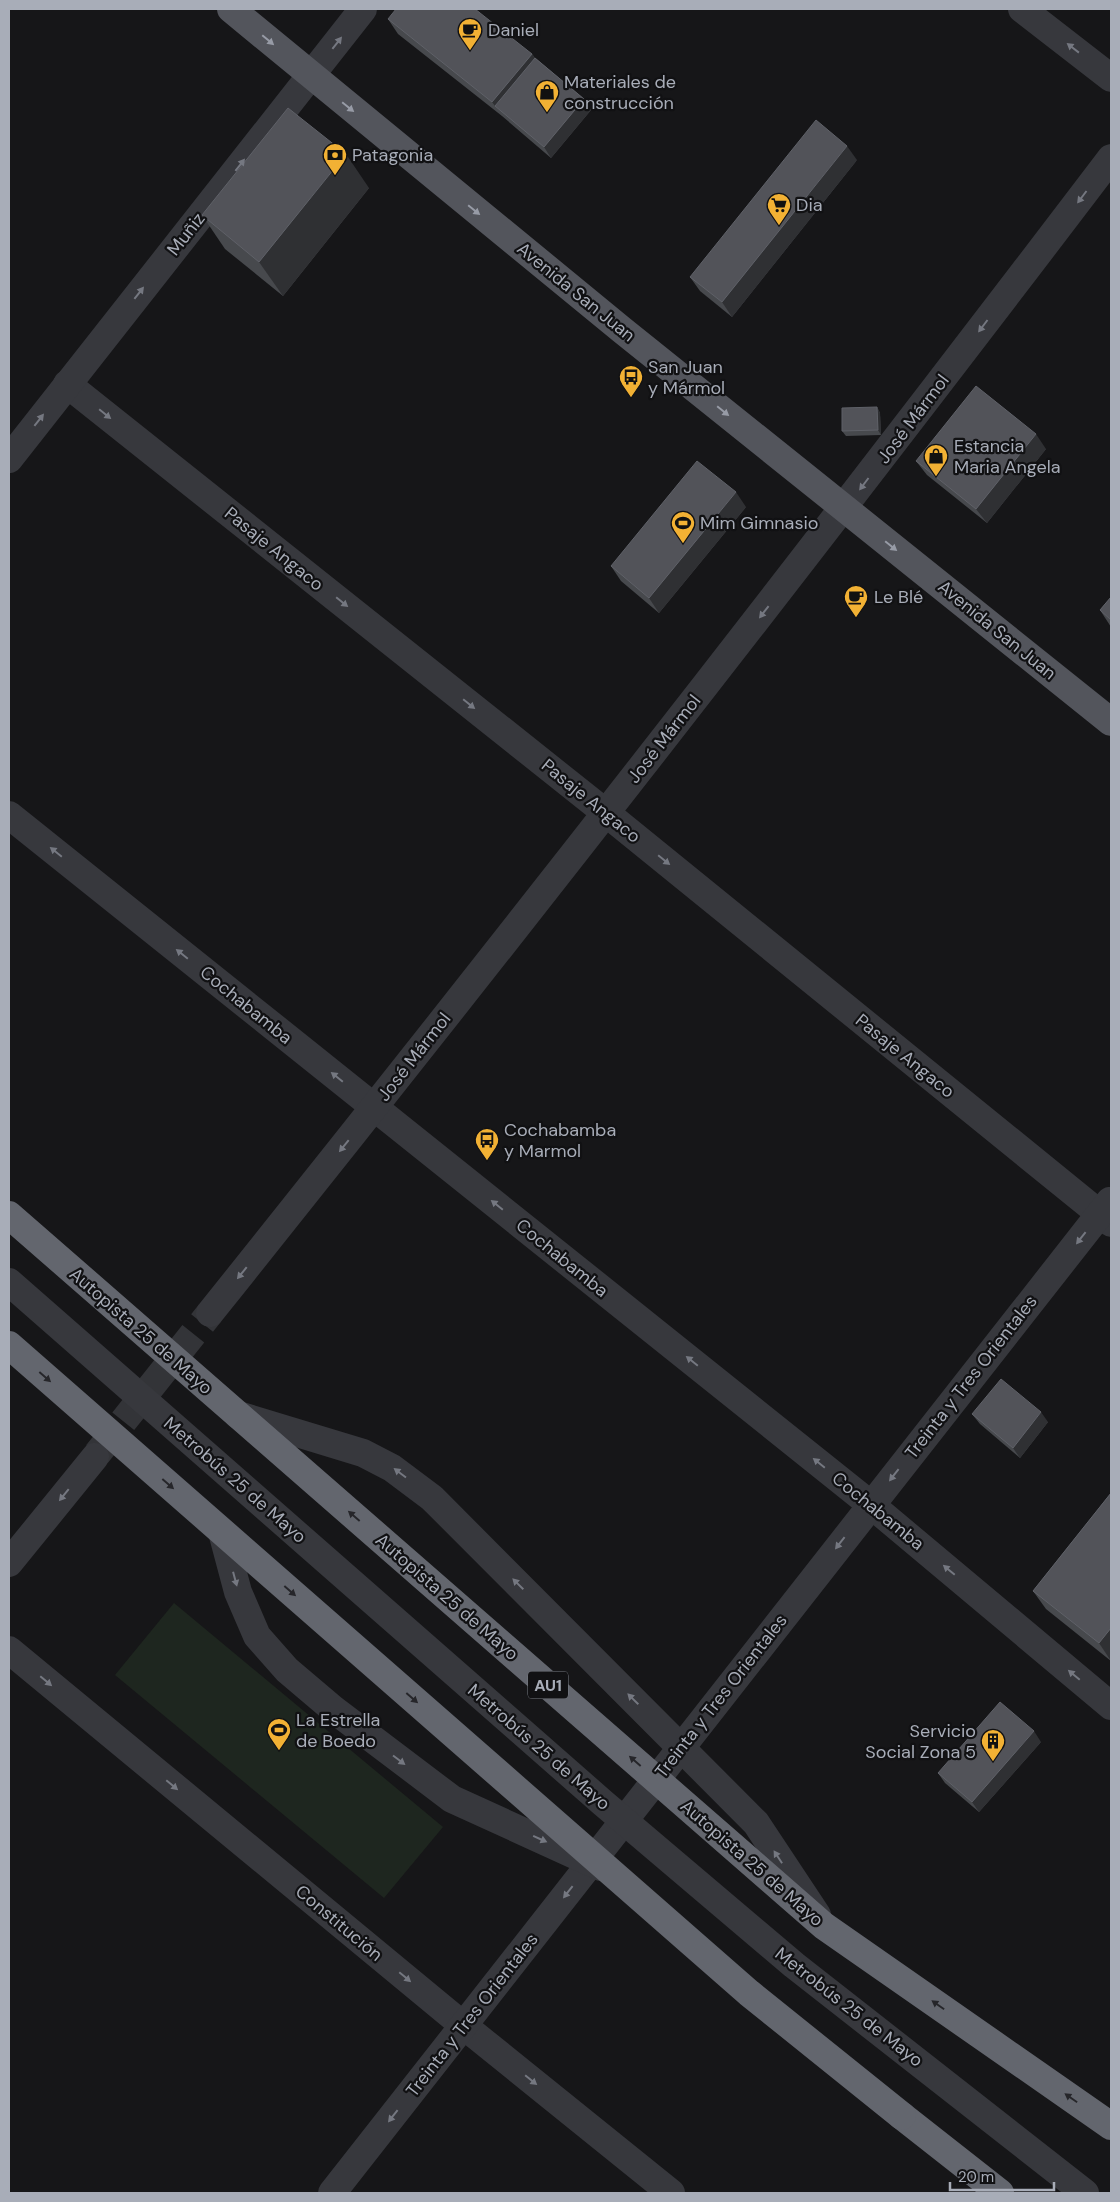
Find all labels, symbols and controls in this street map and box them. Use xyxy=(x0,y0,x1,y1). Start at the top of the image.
cafe icon: Daniel xyxy=(457,17,483,51)
place label: Daniel xyxy=(488,18,539,42)
one-way arrow xyxy=(261,35,274,46)
one-way arrow xyxy=(332,36,342,50)
one-way arrow xyxy=(1067,43,1080,54)
place label: Materiales de construcción xyxy=(564,70,676,115)
shop icon: Materiales de construcción xyxy=(534,79,560,113)
one-way arrow xyxy=(342,102,355,113)
bank icon: Patagonia xyxy=(322,142,348,176)
place label: Patagonia xyxy=(352,143,433,167)
one-way arrow xyxy=(235,159,245,172)
one-way arrow xyxy=(1076,190,1087,203)
supermarket icon: Dia xyxy=(766,192,792,226)
place label: Dia xyxy=(796,193,823,217)
one-way arrow xyxy=(468,204,480,216)
street label: Muñiz xyxy=(162,208,210,260)
street label: Avenida San Juan xyxy=(512,237,640,347)
one-way arrow xyxy=(134,286,144,300)
one-way arrow xyxy=(978,319,989,332)
place label: San Juan y Mármol xyxy=(648,355,725,400)
bus stop icon: San Juan y Mármol xyxy=(618,364,644,398)
street label: José Mármol xyxy=(872,369,954,469)
one-way arrow xyxy=(716,406,729,417)
one-way arrow xyxy=(98,408,111,419)
one-way arrow xyxy=(33,414,44,427)
place label: Estancia Maria Angela xyxy=(954,434,1061,479)
shop icon: Estancia Maria Angela xyxy=(923,443,949,477)
one-way arrow xyxy=(858,477,869,490)
street label: Pasaje Angaco xyxy=(219,502,329,596)
sports icon: Mim Gimnasio xyxy=(670,510,696,544)
place label: Mim Gimnasio xyxy=(700,511,818,535)
one-way arrow xyxy=(884,540,897,551)
street label: Avenida San Juan xyxy=(933,575,1061,685)
cafe icon: Le Blé xyxy=(843,584,869,618)
place label: Le Blé xyxy=(874,585,923,609)
one-way arrow xyxy=(335,597,348,608)
one-way arrow xyxy=(758,605,769,618)
street label: José Mármol xyxy=(622,690,706,788)
one-way arrow xyxy=(462,698,475,709)
street label: Pasaje Angaco xyxy=(536,754,646,848)
one-way arrow xyxy=(49,847,62,858)
one-way arrow xyxy=(657,855,670,866)
one-way arrow xyxy=(176,948,189,959)
street label: Cochabamba xyxy=(195,960,297,1050)
street label: José Mármol xyxy=(372,1008,456,1106)
street label: Pasaje Angaco xyxy=(850,1009,960,1103)
one-way arrow xyxy=(330,1072,343,1083)
place label: Cochabamba y Marmol xyxy=(504,1118,616,1163)
bus stop icon: Cochabamba y Marmol xyxy=(474,1127,500,1161)
one-way arrow xyxy=(339,1139,350,1152)
one-way arrow xyxy=(490,1200,503,1211)
street label: Cochabamba xyxy=(511,1213,613,1303)
one-way arrow xyxy=(1076,1231,1087,1244)
street label: Autopista 25 de Mayo xyxy=(64,1262,218,1400)
one-way arrow xyxy=(237,1266,248,1279)
street label: Treinta y Tres Orientales xyxy=(899,1290,1043,1464)
one-way arrow xyxy=(686,1356,699,1367)
one-way arrow xyxy=(39,1372,52,1383)
street label: Metrobús 25 de Mayo xyxy=(159,1411,311,1549)
one-way arrow xyxy=(812,1457,825,1468)
street label: Cochabamba xyxy=(827,1466,929,1556)
one-way arrow xyxy=(394,1468,407,1479)
one-way arrow xyxy=(888,1468,899,1481)
one-way arrow xyxy=(161,1479,174,1490)
one-way arrow xyxy=(58,1488,69,1501)
one-way arrow xyxy=(348,1510,360,1522)
street label: Autopista 25 de Mayo xyxy=(370,1528,524,1666)
one-way arrow xyxy=(835,1536,846,1549)
one-way arrow xyxy=(943,1565,956,1576)
one-way arrow xyxy=(231,1572,239,1587)
one-way arrow xyxy=(512,1578,524,1590)
one-way arrow xyxy=(283,1586,296,1597)
street label: Treinta y Tres Orientales xyxy=(649,1609,793,1783)
one-way arrow xyxy=(1068,1669,1081,1680)
road number: AU1 xyxy=(528,1672,568,1698)
one-way arrow xyxy=(40,1676,53,1687)
street label: Metrobús 25 de Mayo xyxy=(463,1678,615,1816)
one-way arrow xyxy=(406,1693,419,1704)
one-way arrow xyxy=(627,1693,639,1705)
place label: La Estrella de Boedo xyxy=(296,1708,380,1753)
sports icon: La Estrella de Boedo xyxy=(266,1717,292,1751)
place label: Servicio Social Zona 5 xyxy=(865,1719,976,1764)
building icon: Servicio Social Zona 5 xyxy=(980,1728,1006,1762)
one-way arrow xyxy=(392,1754,405,1765)
one-way arrow xyxy=(628,1755,641,1766)
one-way arrow xyxy=(165,1779,178,1790)
street label: Autopista 25 de Mayo xyxy=(675,1794,829,1932)
one-way arrow xyxy=(533,1836,547,1844)
one-way arrow xyxy=(773,1850,783,1863)
street label: Constitución xyxy=(290,1879,388,1967)
one-way arrow xyxy=(563,1885,574,1898)
street label: Treinta y Tres Orientales xyxy=(400,1928,544,2102)
street label: Metrobús 25 de Mayo xyxy=(770,1942,928,2072)
one-way arrow xyxy=(398,1972,411,1983)
one-way arrow xyxy=(931,2000,945,2010)
one-way arrow xyxy=(524,2074,537,2085)
one-way arrow xyxy=(1064,2093,1078,2103)
one-way arrow xyxy=(387,2109,398,2122)
scale bar xyxy=(950,2160,1054,2192)
text: 20 m xyxy=(958,2167,994,2187)

